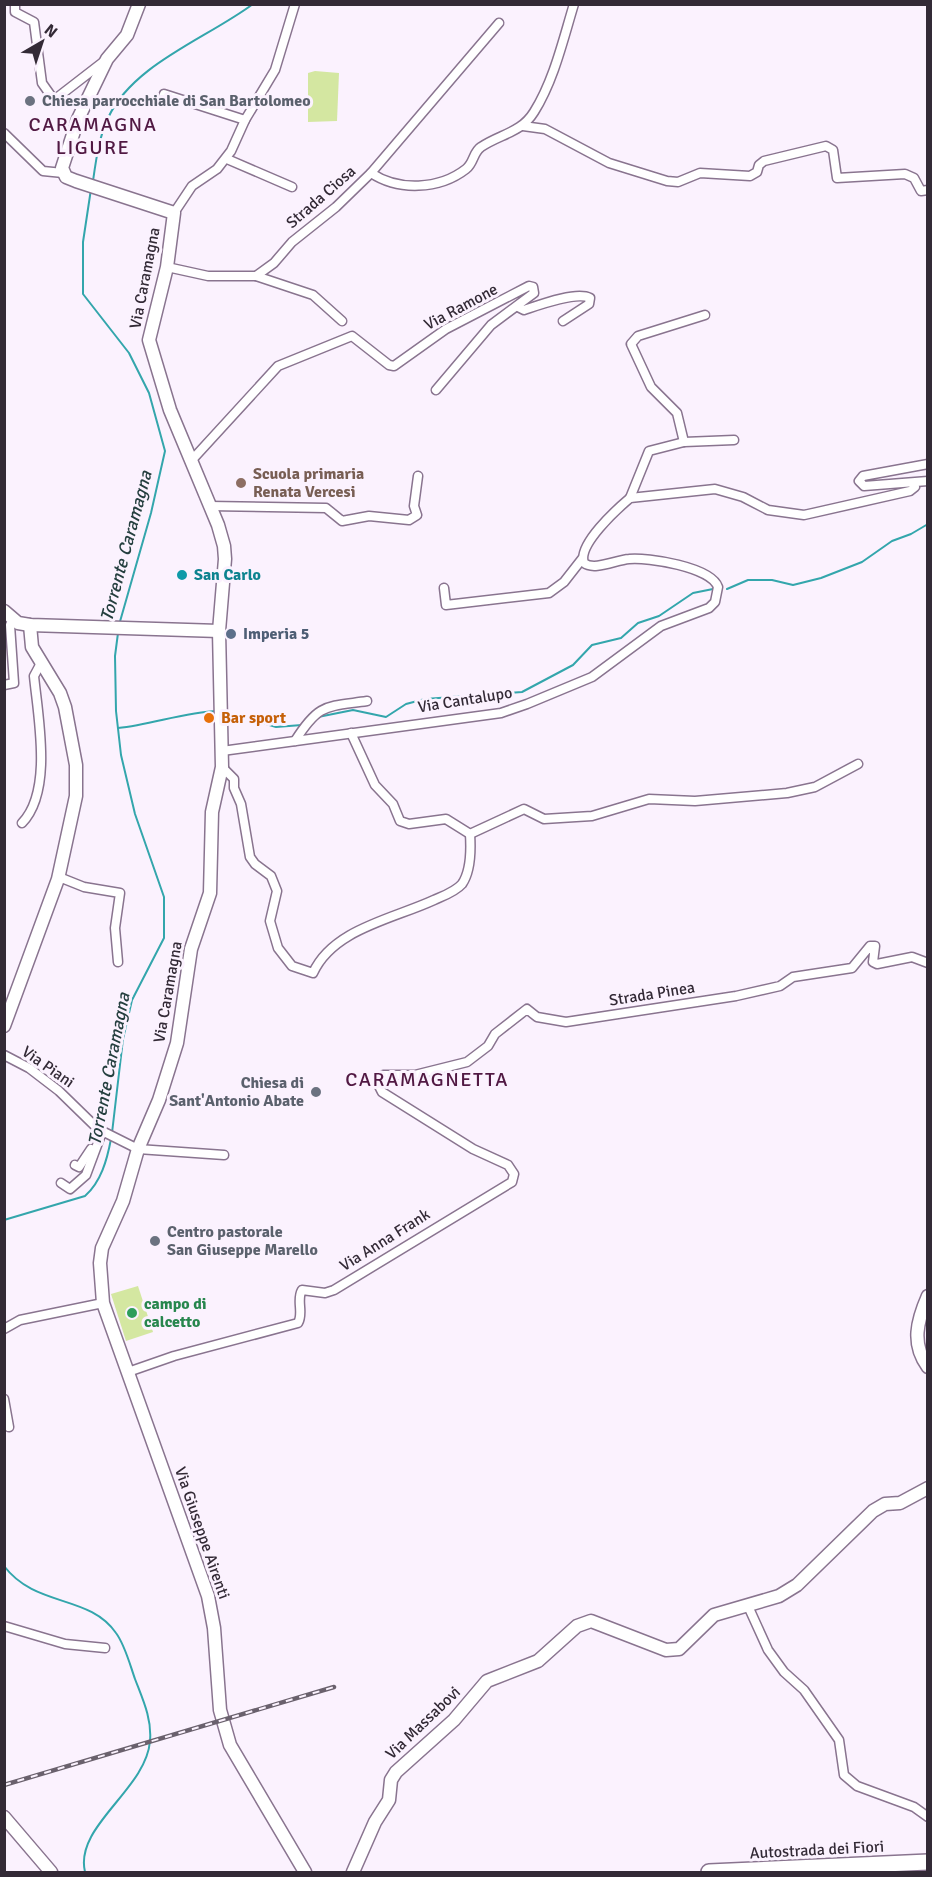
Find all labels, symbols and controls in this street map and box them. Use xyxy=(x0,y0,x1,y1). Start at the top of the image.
north arrow xyxy=(12,12,72,72)
text: N xyxy=(40,20,61,42)
place label: Chiesa parrocchiale di San Bartolomeo xyxy=(42,91,311,111)
marker: Chiesa parrocchiale di San Bartolomeo xyxy=(23,94,37,108)
district label: CARAMAGNA LIGURE xyxy=(29,112,157,160)
street label: Strada Ciosa xyxy=(282,161,360,233)
street label: Via Caramagna xyxy=(125,226,165,330)
street label: Via Ramone xyxy=(421,279,501,335)
place label: Scuola primaria Renata Vercesi xyxy=(253,464,364,502)
water label: Torrente Caramagna xyxy=(95,468,157,624)
marker: Scuola primaria Renata Vercesi xyxy=(234,476,248,490)
place label: San Carlo xyxy=(194,565,261,585)
marker: San Carlo xyxy=(175,568,189,582)
place label: Imperia 5 xyxy=(243,624,309,644)
marker: Imperia 5 xyxy=(224,627,238,641)
street label: Via Cantalupo xyxy=(416,683,514,717)
place label: Bar sport xyxy=(221,708,286,728)
marker: Bar sport xyxy=(202,711,216,725)
street label: Via Caramagna xyxy=(149,940,187,1044)
street label: Strada Pinea xyxy=(608,977,696,1011)
water label: Torrente Caramagna xyxy=(83,990,135,1147)
street label: Via Piani xyxy=(18,1042,78,1092)
district label: CARAMAGNETTA xyxy=(345,1067,509,1092)
place label: Chiesa di Sant'Antonio Abate xyxy=(169,1073,304,1111)
marker: Chiesa di Sant'Antonio Abate xyxy=(309,1085,323,1099)
street label: Via Anna Frank xyxy=(336,1204,434,1276)
place label: Centro pastorale San Giuseppe Marello xyxy=(167,1222,318,1260)
marker: Centro pastorale San Giuseppe Marello xyxy=(148,1234,162,1248)
place label: campo di calcetto xyxy=(144,1294,207,1332)
marker: campo di calcetto xyxy=(125,1306,139,1320)
street label: Via Giuseppe Airenti xyxy=(170,1464,234,1602)
street label: Via Massabovi xyxy=(381,1682,465,1764)
street label: Autostrada dei Fiori xyxy=(749,1836,885,1864)

